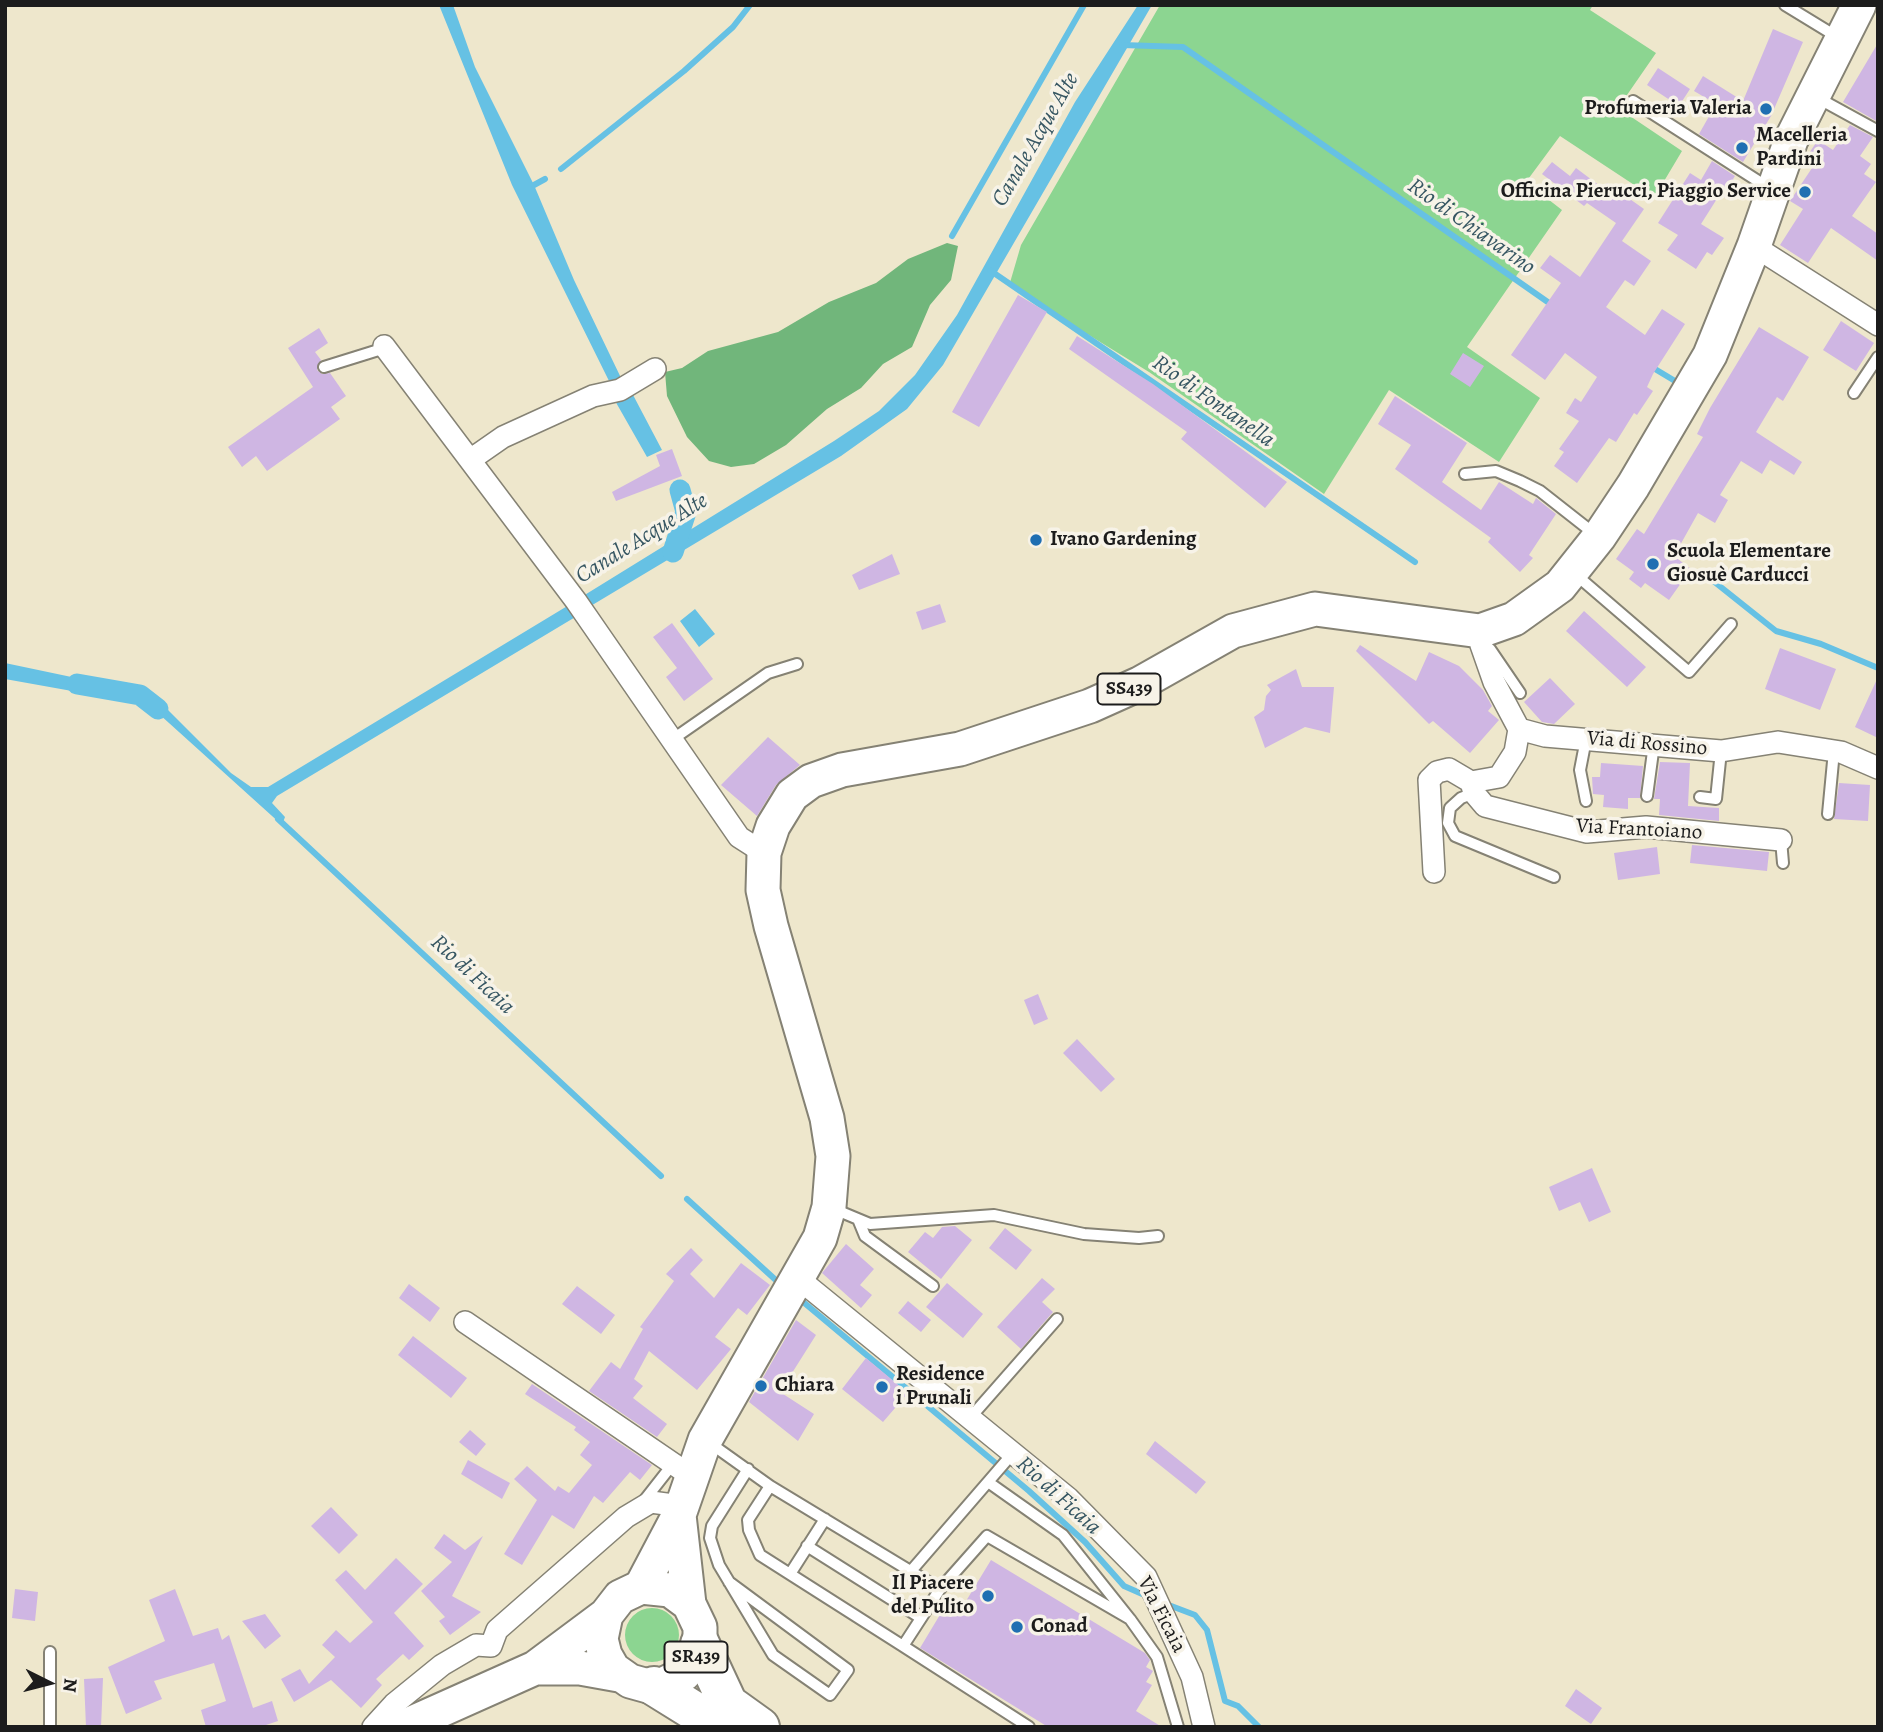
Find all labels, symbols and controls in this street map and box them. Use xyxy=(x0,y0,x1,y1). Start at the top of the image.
water label: Canale Acque Alte xyxy=(987,68,1085,212)
place label: Profumeria Valeria xyxy=(1584,96,1752,122)
marker: Profumeria Valeria xyxy=(1758,101,1774,117)
place label: Macelleria Pardini xyxy=(1756,123,1848,173)
marker: Macelleria Pardini xyxy=(1734,140,1750,156)
water label: Rio di Chiavarino xyxy=(1402,173,1540,281)
place label: Officina Pierucci, Piaggio Service xyxy=(1501,179,1791,205)
marker: Officina Pierucci, Piaggio Service xyxy=(1797,184,1813,200)
water label: Rio di Fontanella xyxy=(1147,350,1279,454)
water label: Canale Acque Alte xyxy=(571,488,713,590)
place label: Ivano Gardening xyxy=(1050,527,1197,553)
marker: Ivano Gardening xyxy=(1028,532,1044,548)
place label: Scuola Elementare Giosuè Carducci xyxy=(1667,539,1831,589)
marker: Scuola Elementare Giosuè Carducci xyxy=(1645,556,1661,572)
road number: SS439 xyxy=(1098,674,1160,704)
street label: Via di Rossino xyxy=(1586,726,1708,762)
street label: Via Frantoiano xyxy=(1575,814,1703,846)
water label: Rio di Ficaia xyxy=(424,929,520,1021)
place label: Residence i Prunali xyxy=(896,1362,984,1412)
place label: Chiara xyxy=(775,1373,834,1399)
marker: Chiara xyxy=(753,1378,769,1394)
marker: Residence i Prunali xyxy=(874,1379,890,1395)
water label: Rio di Ficaia xyxy=(1010,1451,1106,1541)
place label: Il Piacere del Pulito xyxy=(891,1571,974,1621)
street label: Via Ficaia xyxy=(1131,1573,1191,1657)
marker: Il Piacere del Pulito xyxy=(980,1588,996,1604)
place label: Conad xyxy=(1031,1614,1088,1640)
marker: Conad xyxy=(1009,1619,1025,1635)
road number: SR439 xyxy=(664,1642,728,1672)
north arrow xyxy=(14,1648,84,1718)
text: N xyxy=(56,1677,84,1693)

